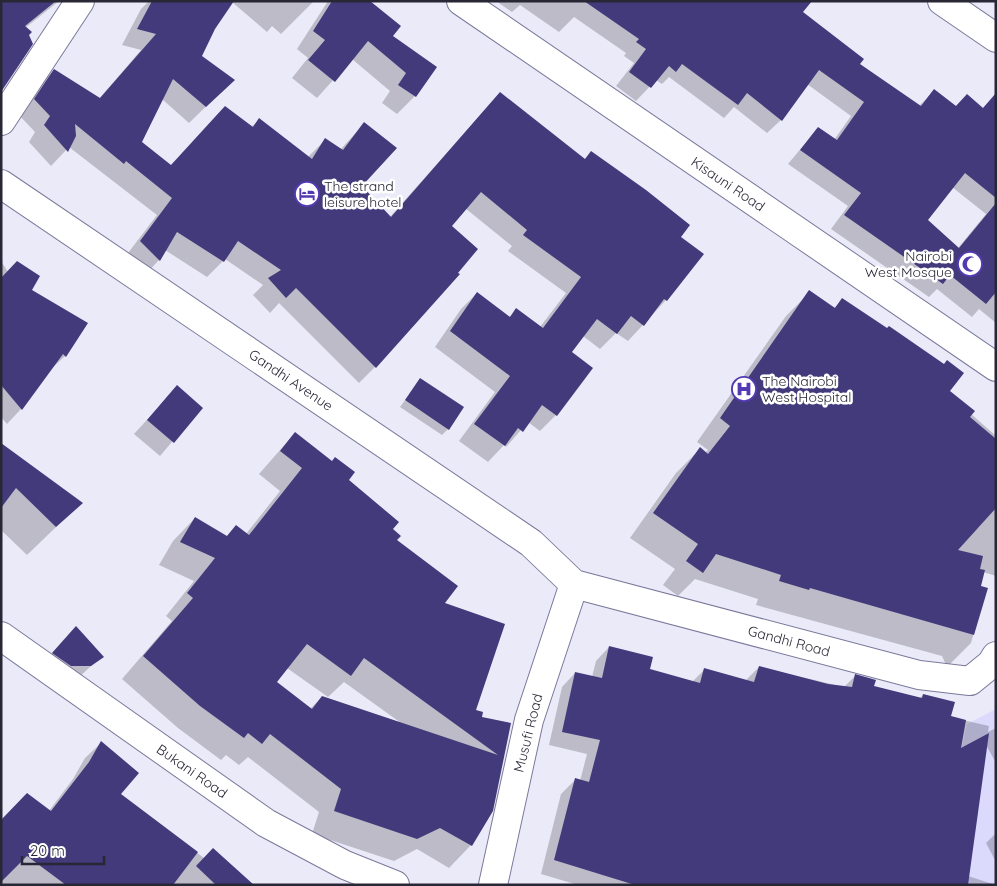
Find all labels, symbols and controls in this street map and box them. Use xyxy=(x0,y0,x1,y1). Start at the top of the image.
street label: Kisauni Road xyxy=(688,153,768,215)
place label: The strand leisure hotel xyxy=(324,177,402,211)
hotel icon: The strand leisure hotel xyxy=(294,181,320,207)
place label: Nairobi West Mosque xyxy=(865,247,952,281)
mosque icon: Nairobi West Mosque xyxy=(957,251,983,277)
street label: Gandhi Avenue xyxy=(245,345,337,415)
place label: The Nairobi West Hospital xyxy=(762,372,851,406)
hospital icon: The Nairobi West Hospital xyxy=(731,376,757,402)
street label: Gandhi Road xyxy=(746,621,832,661)
street label: Musufi Road xyxy=(510,692,546,774)
street label: Bukani Road xyxy=(153,740,231,802)
scale bar xyxy=(22,834,105,866)
text: 20 m xyxy=(30,841,65,860)

